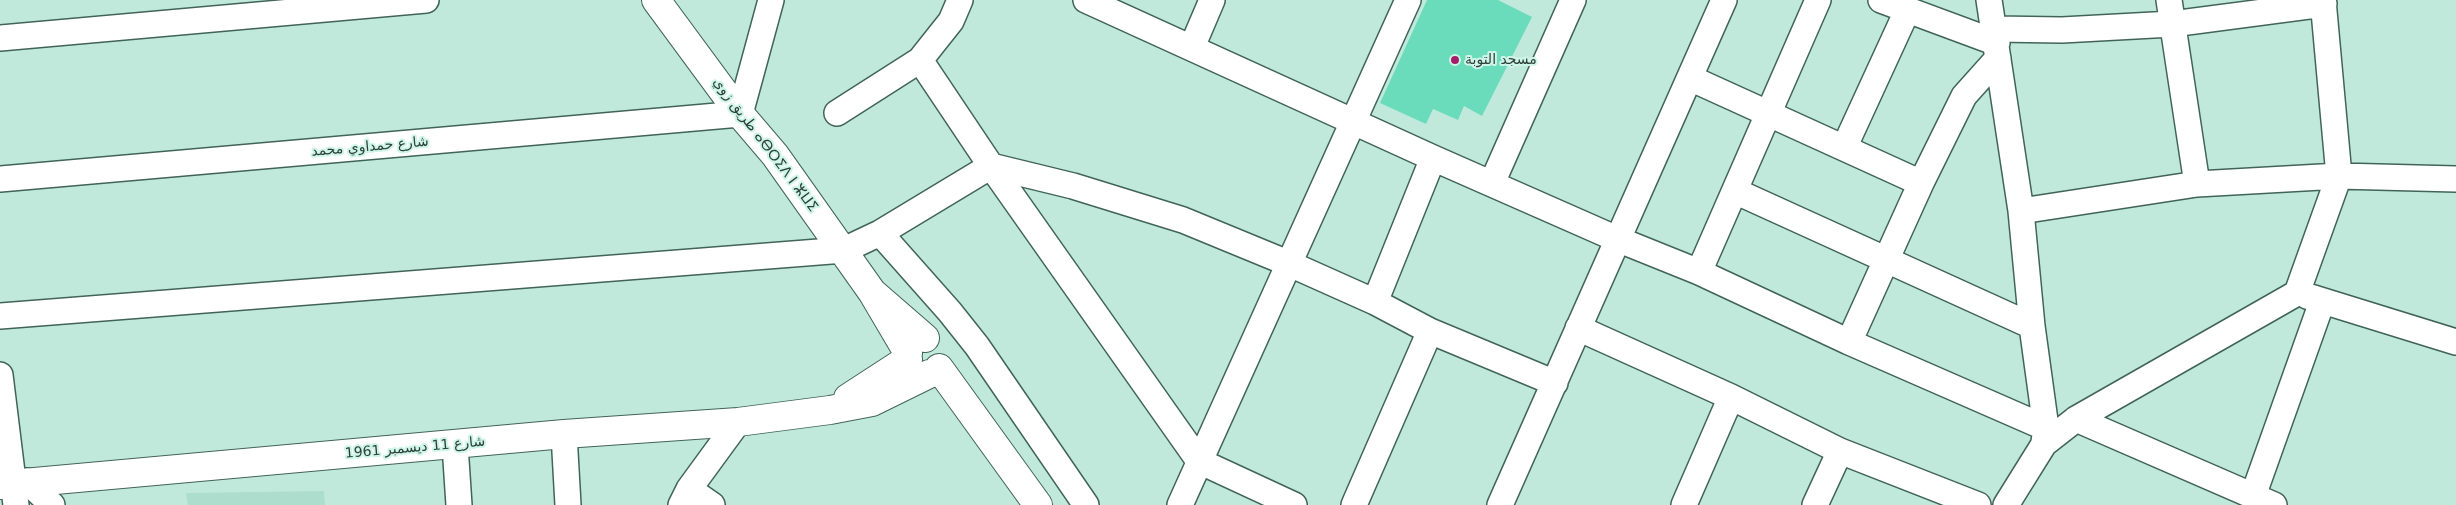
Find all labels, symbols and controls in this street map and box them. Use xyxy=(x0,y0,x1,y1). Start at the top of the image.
place label: مسجد التوبة xyxy=(1465,52,1537,68)
marker: مسجد التوبة xyxy=(1449,54,1461,66)
street label: طريق زوي ⴰⴱⵔⵉⴷ ⵏ ⵣⵡⵉ xyxy=(709,75,821,215)
street label: شارع حمداوي محمد xyxy=(311,134,429,160)
street label: شارع 11 ديسمبر 1961 xyxy=(344,434,486,462)

